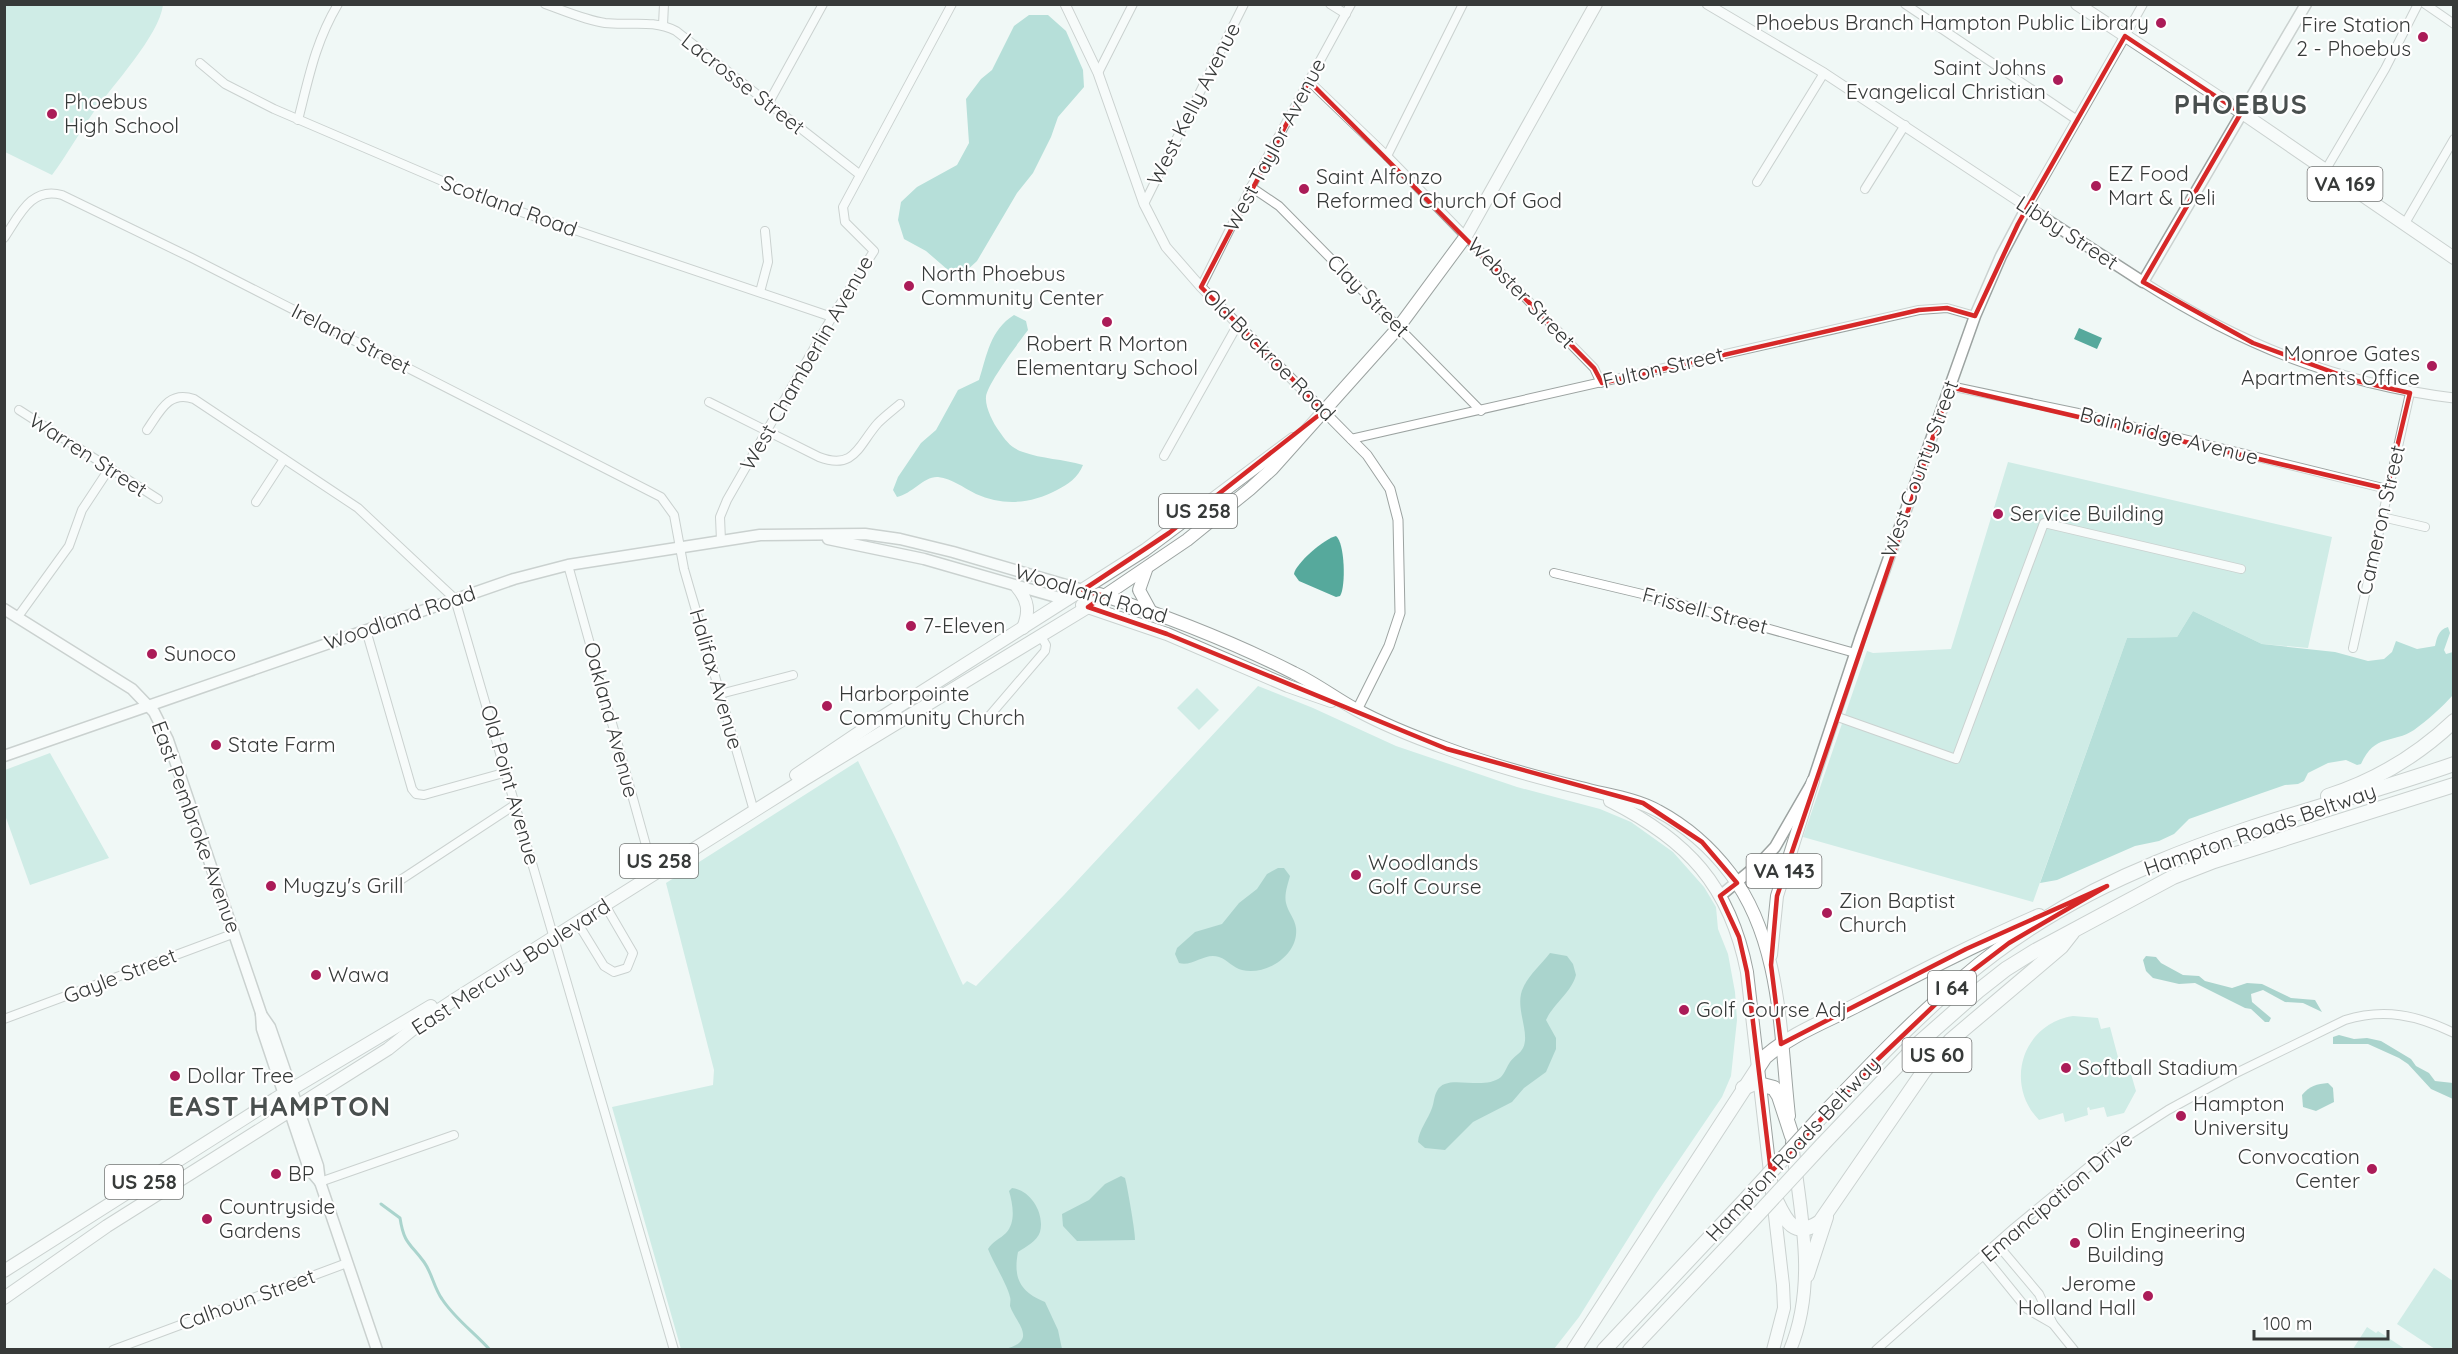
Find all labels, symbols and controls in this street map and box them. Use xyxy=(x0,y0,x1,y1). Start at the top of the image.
place label: Phoebus Branch Hampton Public Library xyxy=(1756,9,2149,35)
place label: Fire Station 2 - Phoebus xyxy=(2296,11,2411,61)
marker: Phoebus Branch Hampton Public Library xyxy=(2154,16,2168,30)
street label: West Kelly Avenue xyxy=(1141,18,1245,189)
street label: Lacrosse Street xyxy=(677,27,811,140)
marker: Fire Station 2 - Phoebus xyxy=(2416,30,2430,44)
street label: West Taylor Avenue xyxy=(1217,53,1331,236)
place label: Saint Johns Evangelical Christian xyxy=(1846,54,2046,104)
marker: Saint Johns Evangelical Christian xyxy=(2051,73,2065,87)
district label: PHOEBUS xyxy=(2174,87,2308,121)
place label: Phoebus High School xyxy=(64,88,179,138)
marker: Phoebus High School xyxy=(45,107,59,121)
place label: EZ Food Mart & Deli xyxy=(2108,160,2215,210)
place label: Saint Alfonzo Reformed Church Of God xyxy=(1316,163,1562,213)
road number: VA 169 xyxy=(2308,167,2382,201)
street label: Scotland Road xyxy=(438,168,581,242)
marker: EZ Food Mart & Deli xyxy=(2089,179,2103,193)
marker: Saint Alfonzo Reformed Church Of God xyxy=(1297,182,1311,196)
street label: Libby Street xyxy=(2012,190,2123,275)
street label: Webster Street xyxy=(1462,231,1581,353)
street label: Clay Street xyxy=(1322,249,1415,342)
street label: West Chamberlin Avenue xyxy=(734,250,878,475)
place label: North Phoebus Community Center xyxy=(921,260,1104,310)
marker: North Phoebus Community Center xyxy=(902,279,916,293)
street label: Old Buckroe Road xyxy=(1198,283,1341,426)
street label: Ireland Street xyxy=(288,297,415,379)
marker: Robert R Morton Elementary School xyxy=(1100,315,1114,329)
place label: Robert R Morton Elementary School xyxy=(1016,330,1198,380)
street label: Fulton Street xyxy=(1600,340,1726,394)
place label: Monroe Gates Apartments Office xyxy=(2241,340,2420,390)
marker: Monroe Gates Apartments Office xyxy=(2425,359,2439,373)
street label: West County Street xyxy=(1875,376,1963,561)
street label: Bainbridge Avenue xyxy=(2077,400,2261,470)
street label: Warren Street xyxy=(25,406,153,502)
street label: Cameron Street xyxy=(2350,442,2410,597)
road number: US 258 xyxy=(1159,494,1237,528)
place label: Service Building xyxy=(2010,500,2164,526)
marker: Service Building xyxy=(1991,507,2005,521)
street label: Woodland Road xyxy=(1012,557,1171,629)
street label: Woodland Road xyxy=(321,579,479,655)
street label: Frissell Street xyxy=(1640,581,1771,639)
street label: Halifax Avenue xyxy=(684,605,749,752)
place label: 7-Eleven xyxy=(923,612,1005,638)
marker: 7-Eleven xyxy=(904,619,918,633)
street label: Oakland Avenue xyxy=(579,639,645,800)
place label: Sunoco xyxy=(164,640,236,666)
marker: Sunoco xyxy=(145,647,159,661)
place label: Harborpointe Community Church xyxy=(839,680,1025,730)
marker: Harborpointe Community Church xyxy=(820,699,834,713)
street label: Old Point Avenue xyxy=(476,702,546,868)
street label: East Pembroke Avenue xyxy=(146,717,247,936)
place label: State Farm xyxy=(228,731,336,757)
marker: State Farm xyxy=(209,738,223,752)
street label: Hampton Roads Beltway xyxy=(2140,777,2379,881)
road number: US 258 xyxy=(620,844,698,878)
place label: Woodlands Golf Course xyxy=(1368,849,1482,899)
road number: VA 143 xyxy=(1746,854,1822,888)
marker: Woodlands Golf Course xyxy=(1349,868,1363,882)
place label: Mugzy's Grill xyxy=(283,872,404,898)
marker: Mugzy's Grill xyxy=(264,879,278,893)
place label: Zion Baptist Church xyxy=(1839,887,1955,937)
street label: East Mercury Boulevard xyxy=(406,892,615,1040)
marker: Zion Baptist Church xyxy=(1820,906,1834,920)
street label: Gayle Street xyxy=(59,942,180,1009)
place label: Wawa xyxy=(328,961,389,987)
marker: Wawa xyxy=(309,968,323,982)
road number: I 64 xyxy=(1928,971,1976,1005)
place label: Golf Course Adj xyxy=(1696,996,1847,1022)
marker: Golf Course Adj xyxy=(1677,1003,1691,1017)
road number: US 60 xyxy=(1902,1038,1972,1072)
street label: Hampton Roads Beltway xyxy=(1700,1050,1885,1246)
place label: Softball Stadium xyxy=(2078,1054,2238,1080)
marker: Softball Stadium xyxy=(2059,1061,2073,1075)
place label: Dollar Tree xyxy=(187,1062,294,1088)
marker: Dollar Tree xyxy=(168,1069,182,1083)
district label: EAST HAMPTON xyxy=(168,1089,392,1123)
place label: Hampton University xyxy=(2193,1090,2289,1140)
marker: Hampton University xyxy=(2174,1109,2188,1123)
street label: Emancipation Drive xyxy=(1975,1125,2137,1267)
place label: Convocation Center xyxy=(2238,1143,2360,1193)
place label: BP xyxy=(288,1160,314,1186)
marker: Convocation Center xyxy=(2365,1162,2379,1176)
road number: US 258 xyxy=(105,1165,183,1199)
marker: BP xyxy=(269,1167,283,1181)
place label: Countryside Gardens xyxy=(219,1193,335,1243)
marker: Countryside Gardens xyxy=(200,1212,214,1226)
place label: Olin Engineering Building xyxy=(2087,1217,2246,1267)
marker: Olin Engineering Building xyxy=(2068,1236,2082,1250)
street label: Calhoun Street xyxy=(175,1262,318,1336)
place label: Jerome Holland Hall xyxy=(2018,1270,2136,1320)
marker: Jerome Holland Hall xyxy=(2141,1289,2155,1303)
scale bar xyxy=(2254,1303,2388,1341)
text: 100 m xyxy=(2263,1312,2312,1335)

